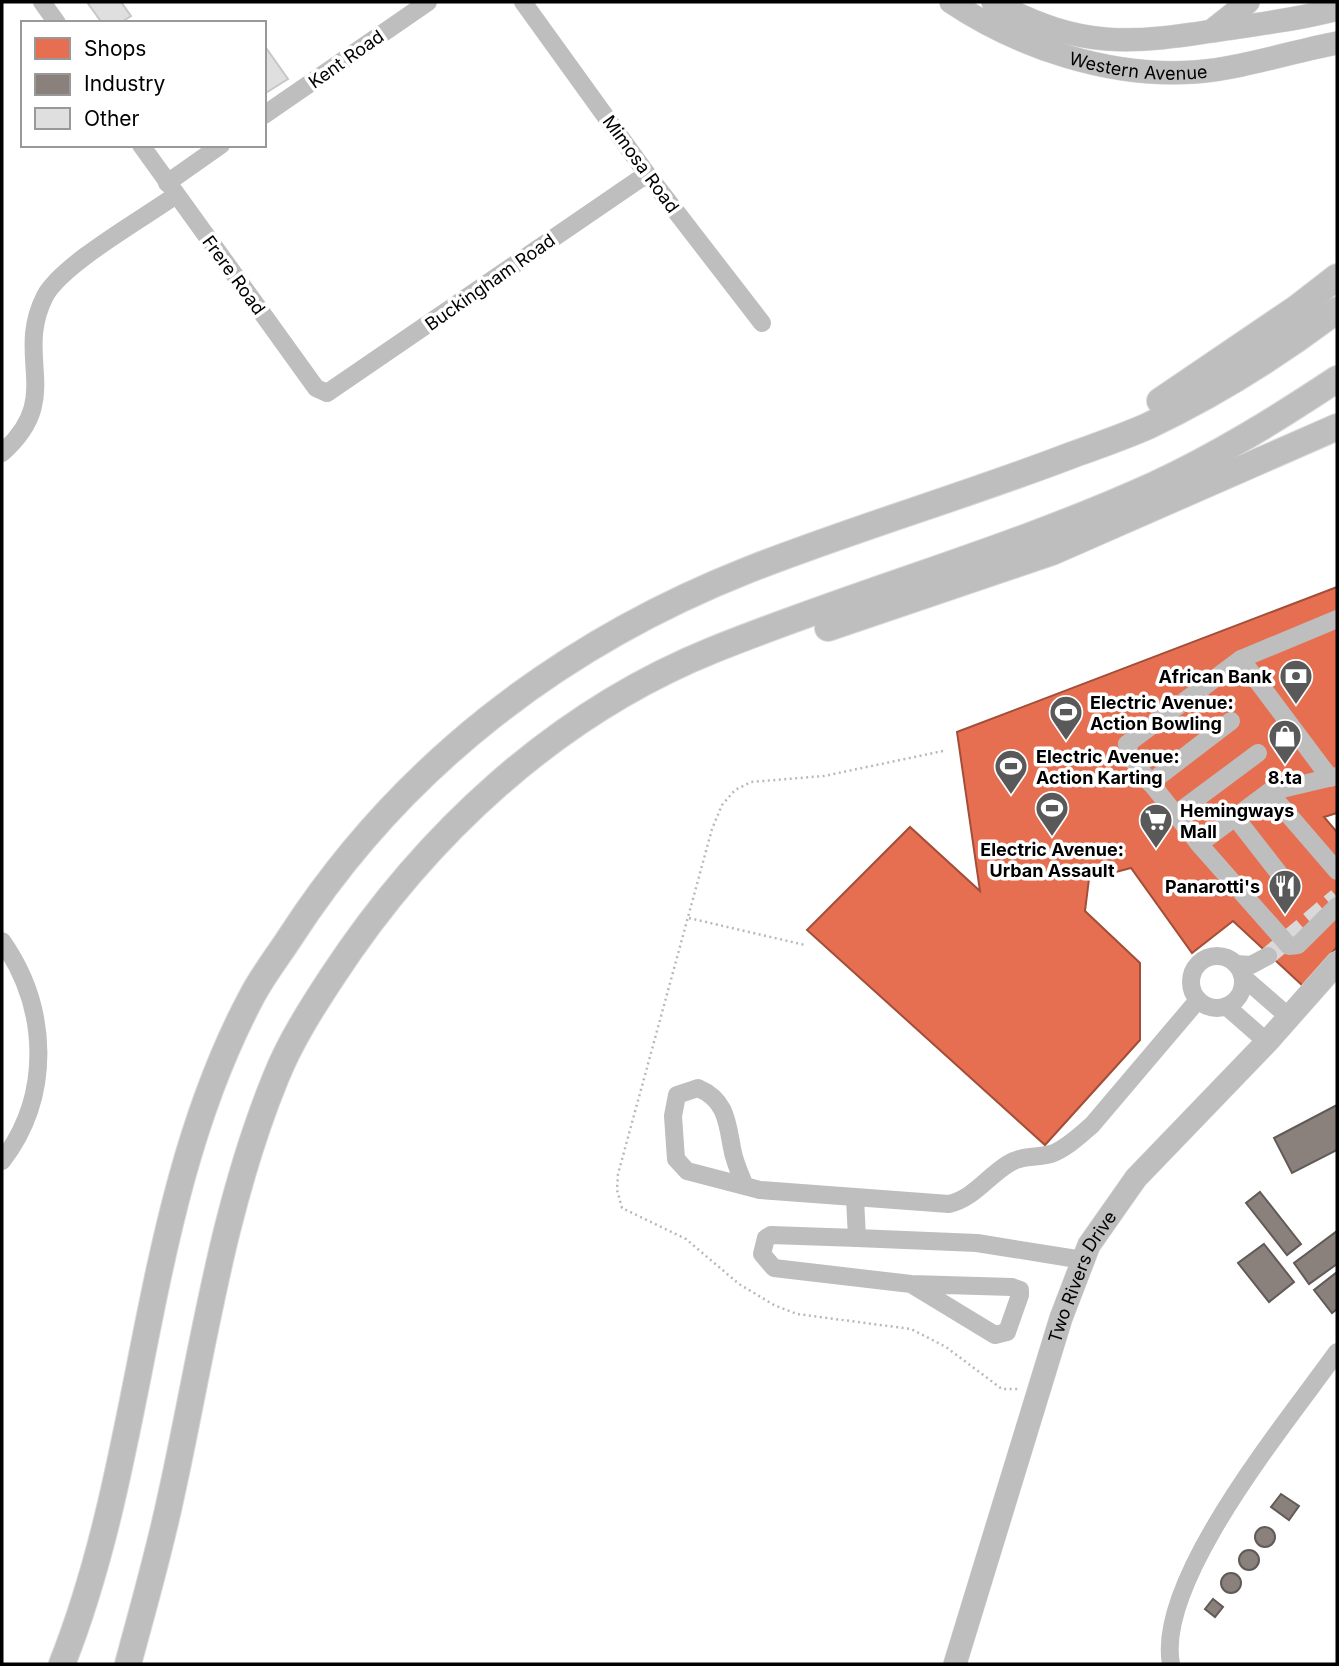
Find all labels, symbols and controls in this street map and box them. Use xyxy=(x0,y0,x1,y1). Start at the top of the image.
legend xyxy=(21,21,266,147)
street label: Kent Road xyxy=(304,25,388,93)
text: Shops xyxy=(84,36,146,61)
street label: Western Avenue xyxy=(1067,47,1208,83)
text: Industry xyxy=(84,71,166,96)
text: Other xyxy=(84,106,140,131)
street label: Mimosa Road xyxy=(599,111,683,217)
street label: Buckingham Road xyxy=(421,229,559,335)
street label: Frere Road xyxy=(198,231,270,319)
bank icon: African Bank xyxy=(1277,657,1315,706)
place label: African Bank xyxy=(1159,666,1273,687)
place label: Electric Avenue: Action Bowling xyxy=(1090,692,1233,734)
sports icon: Electric Avenue: Action Bowling xyxy=(1047,693,1085,742)
shop icon: 8.ta xyxy=(1266,717,1304,766)
place label: Electric Avenue: Action Karting xyxy=(1036,746,1179,788)
sports icon: Electric Avenue: Action Karting xyxy=(992,747,1030,796)
place label: 8.ta xyxy=(1268,767,1302,788)
sports icon: Electric Avenue: Urban Assault xyxy=(1033,789,1071,838)
place label: Hemingways Mall xyxy=(1180,800,1294,842)
supermarket icon: Hemingways Mall xyxy=(1137,801,1175,850)
place label: Electric Avenue: Urban Assault xyxy=(980,839,1124,881)
restaurant icon: Panarotti's xyxy=(1266,867,1304,916)
place label: Panarotti's xyxy=(1165,876,1260,897)
street label: Two Rivers Drive xyxy=(1044,1207,1120,1345)

